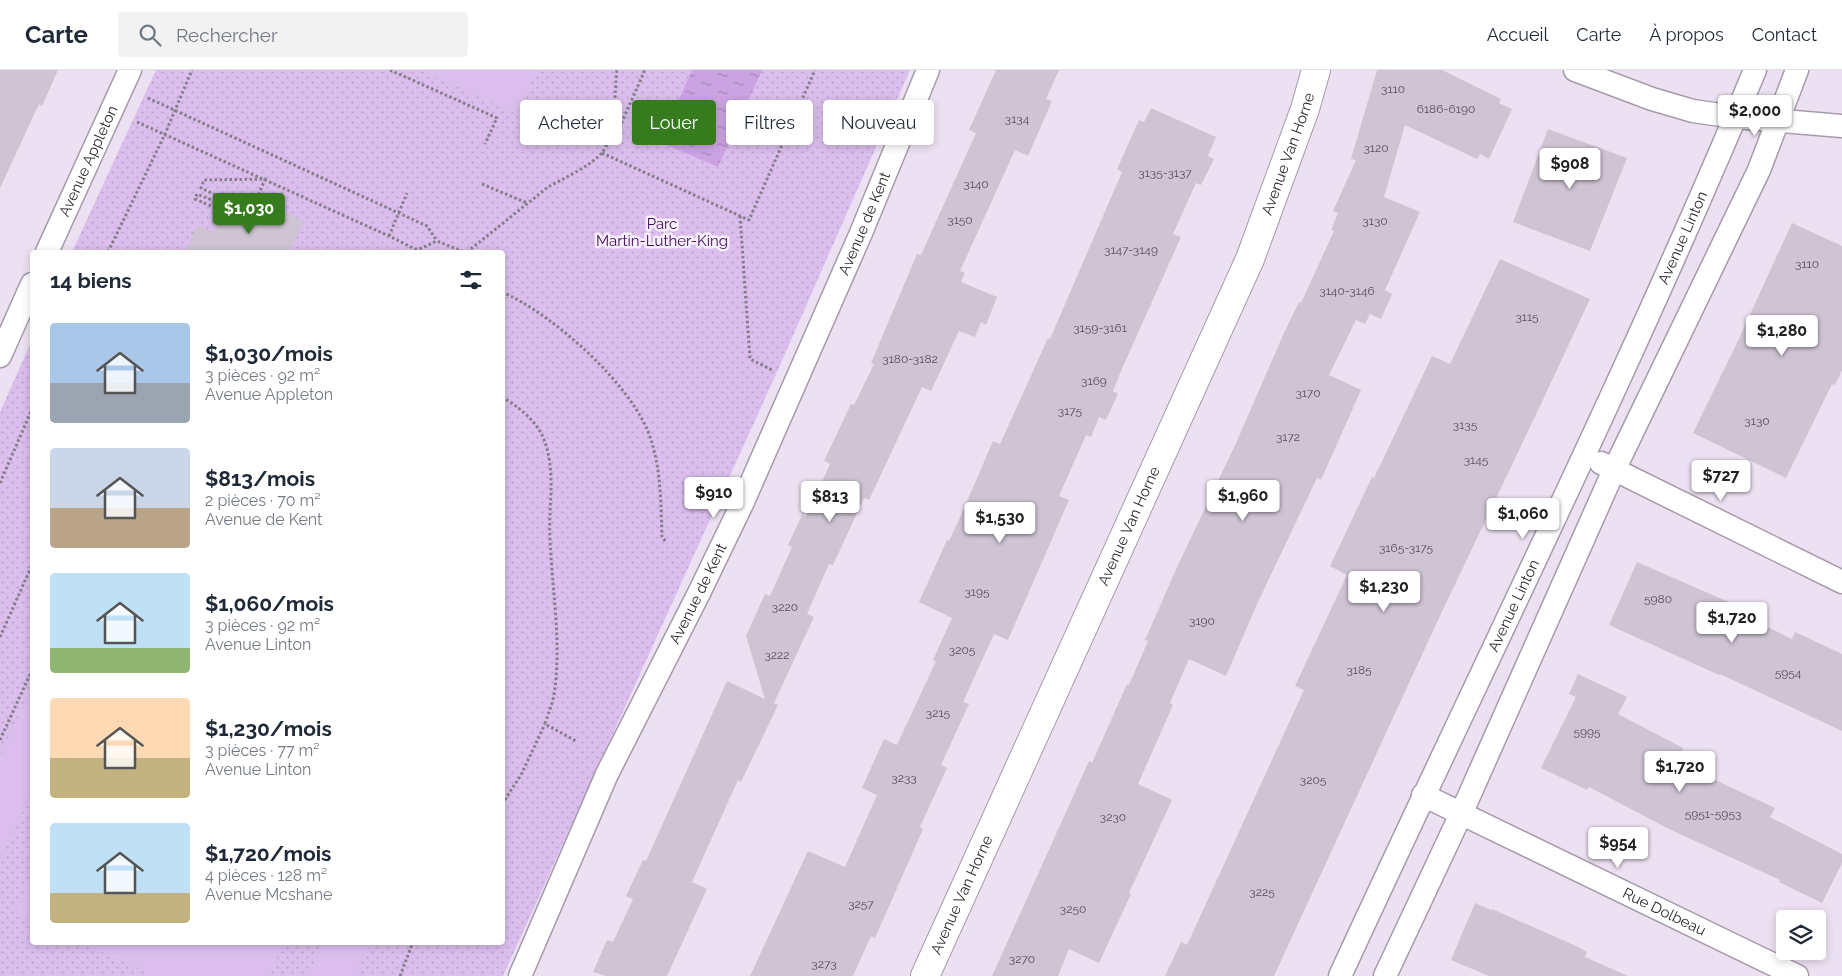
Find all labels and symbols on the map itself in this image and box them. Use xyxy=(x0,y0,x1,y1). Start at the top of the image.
house number: 3110 xyxy=(1381,82,1405,96)
street label: Avenue Van Horne xyxy=(1258,91,1318,218)
pin: $2,000 xyxy=(1714,94,1796,137)
house number: 6186-6190 xyxy=(1417,102,1475,116)
street label: Avenue Appleton xyxy=(55,103,122,219)
house number: 3134 xyxy=(1005,112,1030,126)
house number: 3120 xyxy=(1363,141,1389,155)
pin: $908 xyxy=(1540,148,1600,190)
house number: 3135-3137 xyxy=(1138,166,1192,180)
street label: Avenue de Kent xyxy=(835,169,894,278)
house number: 3140 xyxy=(963,177,989,191)
street label: Avenue Linton xyxy=(1654,188,1711,287)
pin: $1,030 xyxy=(208,192,290,235)
house number: 3150 xyxy=(947,213,973,227)
house number: 3130 xyxy=(1362,214,1388,228)
park label: Parc Martin-Luther-King xyxy=(596,215,728,250)
house number: 3147-3149 xyxy=(1104,243,1158,257)
house number: 3110 xyxy=(1795,257,1819,271)
house number: 3140-3146 xyxy=(1319,284,1375,298)
house number: 3115 xyxy=(1515,310,1539,324)
pin: $1,280 xyxy=(1741,314,1823,357)
house number: 3159-3161 xyxy=(1073,321,1127,335)
house number: 3180-3182 xyxy=(882,352,938,366)
house number: 3169 xyxy=(1081,374,1107,388)
house number: 3170 xyxy=(1295,386,1321,400)
house number: 3175 xyxy=(1058,404,1083,418)
house number: 3130 xyxy=(1744,414,1770,428)
house number: 3135 xyxy=(1453,418,1478,432)
house number: 3172 xyxy=(1276,430,1300,444)
house number: 3145 xyxy=(1464,453,1489,467)
pin: $727 xyxy=(1691,460,1751,502)
street label: Avenue Van Horne xyxy=(1094,463,1164,588)
pin: $910 xyxy=(684,476,744,519)
pin: $813 xyxy=(800,480,860,523)
pin: $1,960 xyxy=(1202,480,1284,522)
pin: $1,060 xyxy=(1482,498,1564,540)
pin: $1,530 xyxy=(959,502,1041,544)
street label: Avenue de Kent xyxy=(666,540,731,647)
house number: 3165-3175 xyxy=(1379,541,1434,555)
street label: Avenue Linton xyxy=(1484,557,1543,655)
pin: $1,230 xyxy=(1343,570,1425,613)
house number: 3195 xyxy=(964,585,990,599)
house number: 5980 xyxy=(1644,592,1672,606)
house number: 3220 xyxy=(772,600,798,614)
pin: $1,720 xyxy=(1691,602,1773,644)
house number: 3190 xyxy=(1189,614,1215,628)
house number: 3205 xyxy=(949,643,976,657)
house number: 3222 xyxy=(764,648,790,662)
house number: 3185 xyxy=(1346,663,1372,677)
house number: 5954 xyxy=(1775,666,1802,680)
house number: 3215 xyxy=(926,706,951,720)
house number: 5995 xyxy=(1573,725,1601,739)
pin: $1,720 xyxy=(1639,750,1721,793)
house number: 3233 xyxy=(891,771,917,785)
house number: 3205 xyxy=(1300,773,1327,787)
house number: 5951-5953 xyxy=(1685,807,1741,821)
house number: 3230 xyxy=(1100,810,1126,824)
pin: $954 xyxy=(1588,826,1648,869)
street label: Avenue Van Horne xyxy=(927,832,997,957)
street label: Rue Dolbeau xyxy=(1620,884,1709,940)
house number: 3225 xyxy=(1249,885,1275,899)
house number: 3257 xyxy=(848,897,874,911)
house number: 3250 xyxy=(1060,902,1086,916)
house number: 3270 xyxy=(1009,952,1035,966)
house number: 3273 xyxy=(811,957,837,971)

